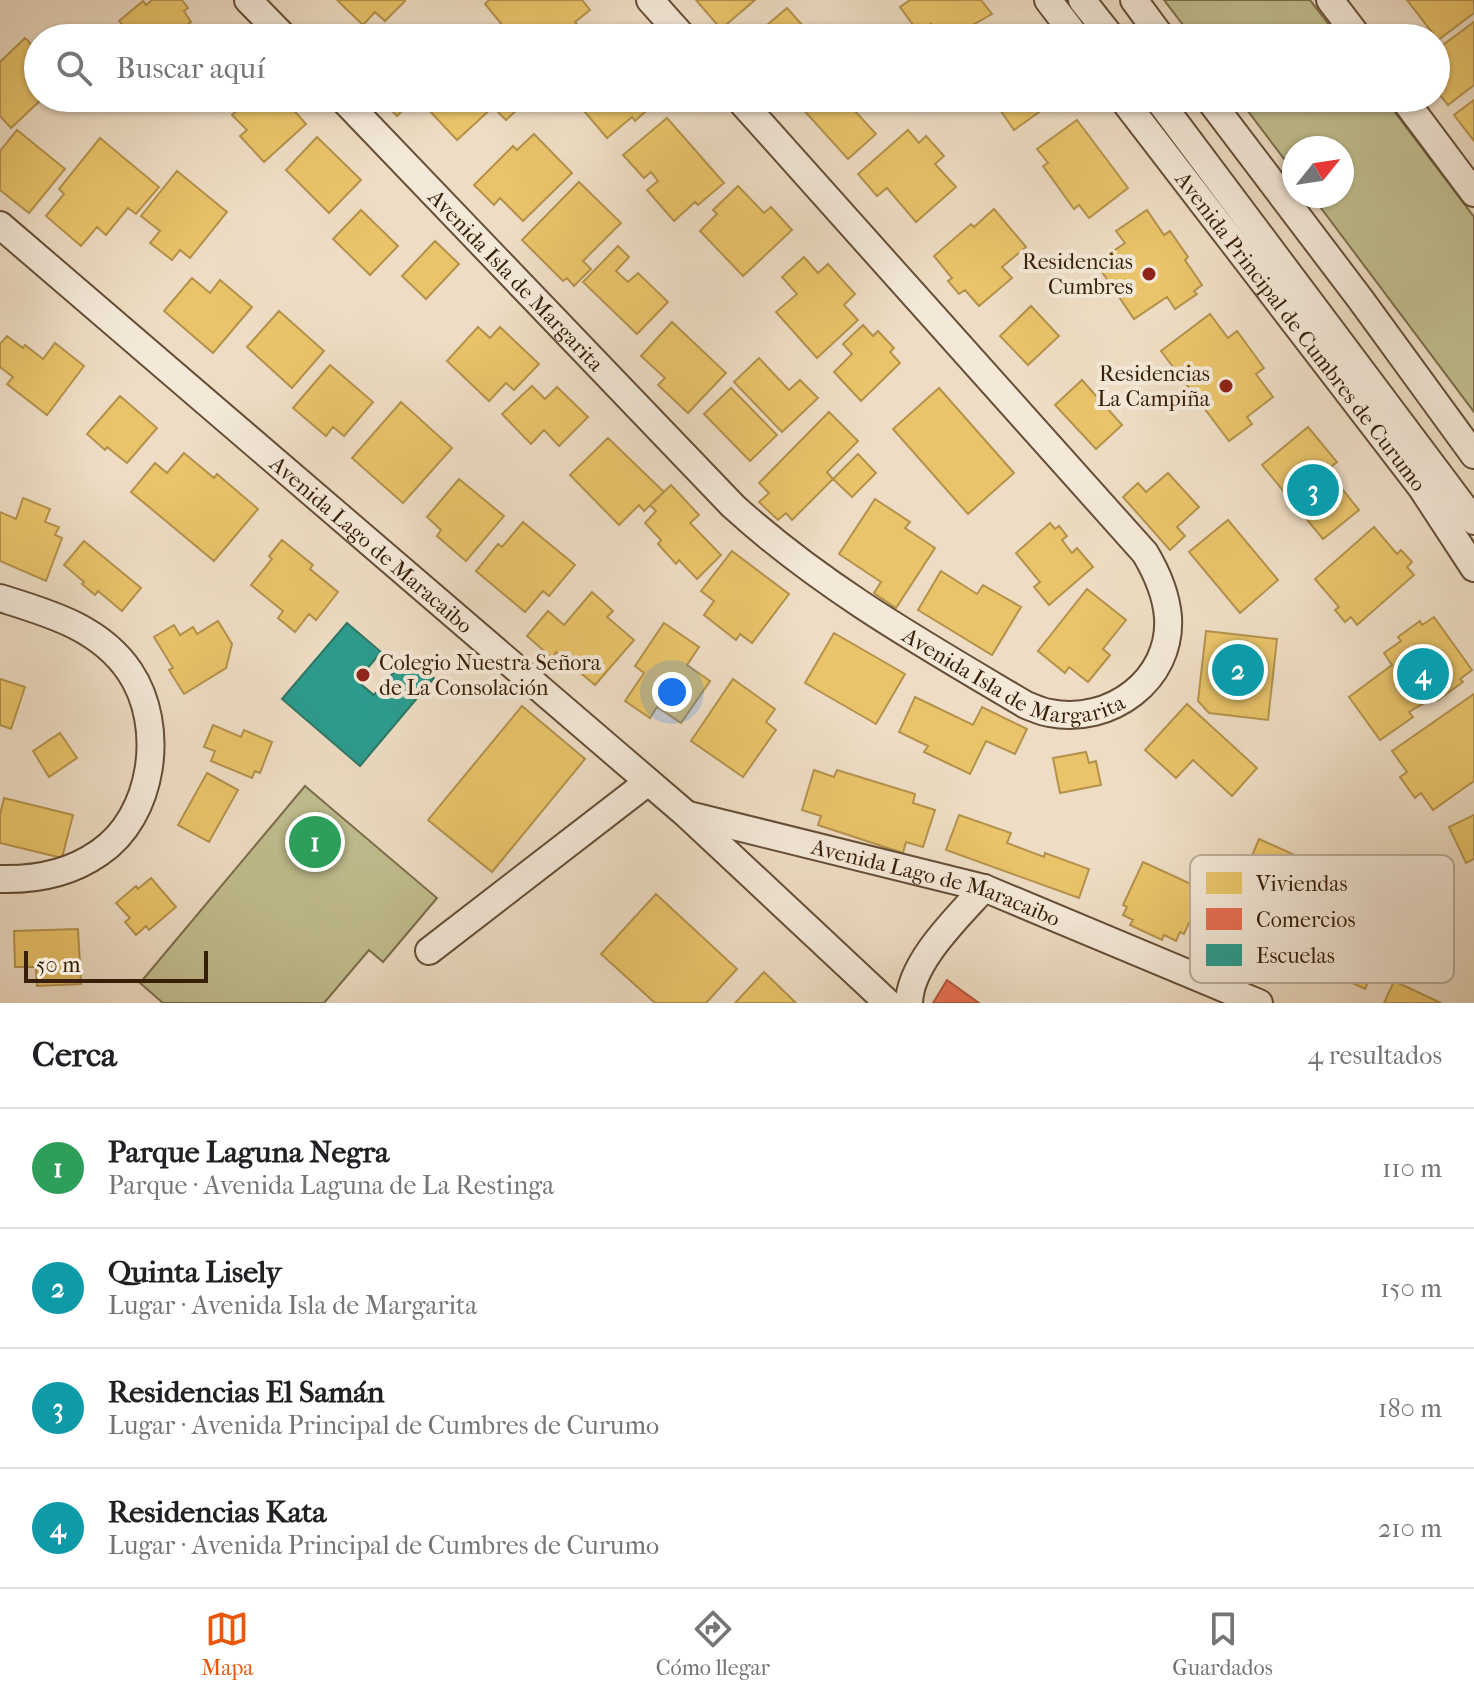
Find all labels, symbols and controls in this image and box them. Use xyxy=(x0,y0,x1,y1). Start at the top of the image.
search box xyxy=(24,24,1450,112)
icon: search xyxy=(52,46,96,90)
text: Buscar aquí xyxy=(116,51,265,86)
north arrow xyxy=(1282,136,1354,208)
street label: Avenida Principal de Cumbres de Curumo xyxy=(1169,166,1431,497)
street label: Avenida Isla de Margarita xyxy=(422,184,609,378)
place label: Residencias Cumbres xyxy=(1022,249,1133,300)
marker: Residencias Cumbres xyxy=(1140,265,1158,283)
place label: Residencias La Campiña xyxy=(1097,361,1211,412)
marker: Residencias La Campiña xyxy=(1217,377,1235,395)
street label: Avenida Lago de Maracaibo xyxy=(264,450,478,639)
pin: 3 xyxy=(1287,460,1339,520)
street label: Avenida Isla de Margarita xyxy=(897,622,1130,729)
pin: 2 xyxy=(1212,640,1264,700)
pin: 4 xyxy=(1397,644,1449,704)
place label: Colegio Nuestra Señora de La Consolación xyxy=(379,650,602,701)
marker: Colegio Nuestra Señora de La Consolación xyxy=(354,666,372,684)
your location xyxy=(652,672,692,712)
pin: 1 xyxy=(289,812,341,872)
street label: Avenida Lago de Maracaibo xyxy=(808,834,1064,932)
legend xyxy=(1190,855,1454,983)
text: Viviendas xyxy=(1255,871,1348,897)
text: Comercios xyxy=(1256,907,1356,933)
text: Escuelas xyxy=(1256,943,1335,969)
scale bar xyxy=(24,947,208,983)
text: 50 m xyxy=(36,952,81,978)
text: Cerca xyxy=(32,1035,117,1075)
text: 4 resultados xyxy=(1308,1040,1442,1071)
text: Parque Laguna Negra xyxy=(108,1135,389,1170)
text: 1 xyxy=(53,1153,63,1184)
text: 110 m xyxy=(1382,1153,1442,1184)
text: Parque · Avenida Laguna de La Restinga xyxy=(108,1170,554,1201)
text: Quinta Lisely xyxy=(108,1255,282,1290)
text: 2 xyxy=(51,1273,65,1304)
text: 150 m xyxy=(1380,1273,1442,1304)
text: Lugar · Avenida Isla de Margarita xyxy=(108,1290,477,1321)
text: Residencias El Samán xyxy=(108,1375,385,1410)
text: 3 xyxy=(53,1393,63,1424)
text: 180 m xyxy=(1378,1393,1442,1424)
text: Lugar · Avenida Principal de Cumbres de Curumo xyxy=(108,1410,659,1441)
text: Residencias Kata xyxy=(108,1495,326,1530)
text: 4 xyxy=(50,1513,66,1544)
text: 210 m xyxy=(1378,1513,1442,1544)
text: Lugar · Avenida Principal de Cumbres de Curumo xyxy=(108,1530,659,1561)
tab: Mapa xyxy=(201,1607,254,1681)
tab: Cómo llegar xyxy=(656,1607,770,1681)
tab: Guardados xyxy=(1172,1607,1273,1681)

